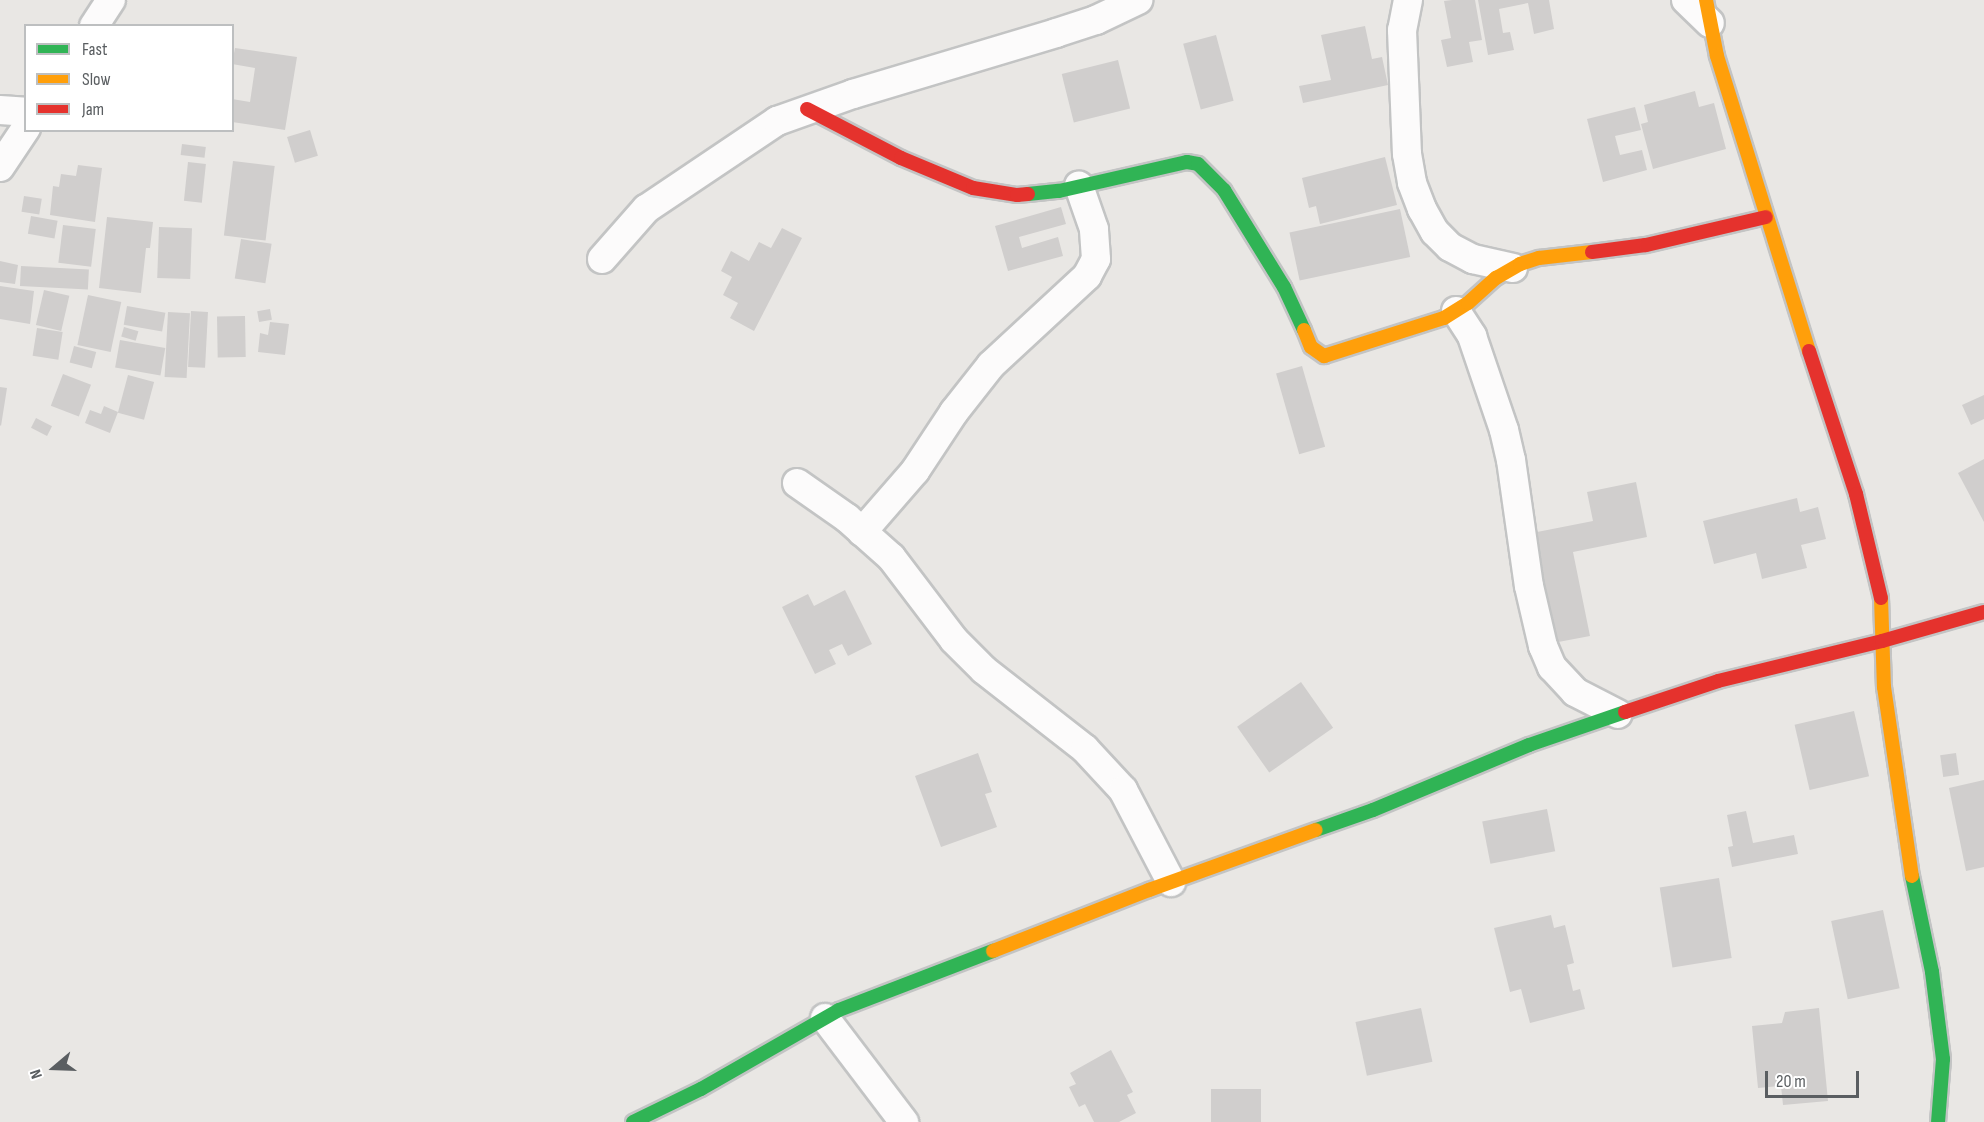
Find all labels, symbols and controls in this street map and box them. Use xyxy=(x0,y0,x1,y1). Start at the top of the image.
legend xyxy=(24,24,234,132)
text: Fast xyxy=(82,39,107,60)
text: Slow xyxy=(82,69,111,90)
text: Jam xyxy=(82,99,104,120)
north arrow xyxy=(24,1038,84,1098)
scale bar xyxy=(1768,1059,1862,1097)
text: N xyxy=(26,1067,47,1081)
text: 20 m xyxy=(1776,1071,1806,1092)

